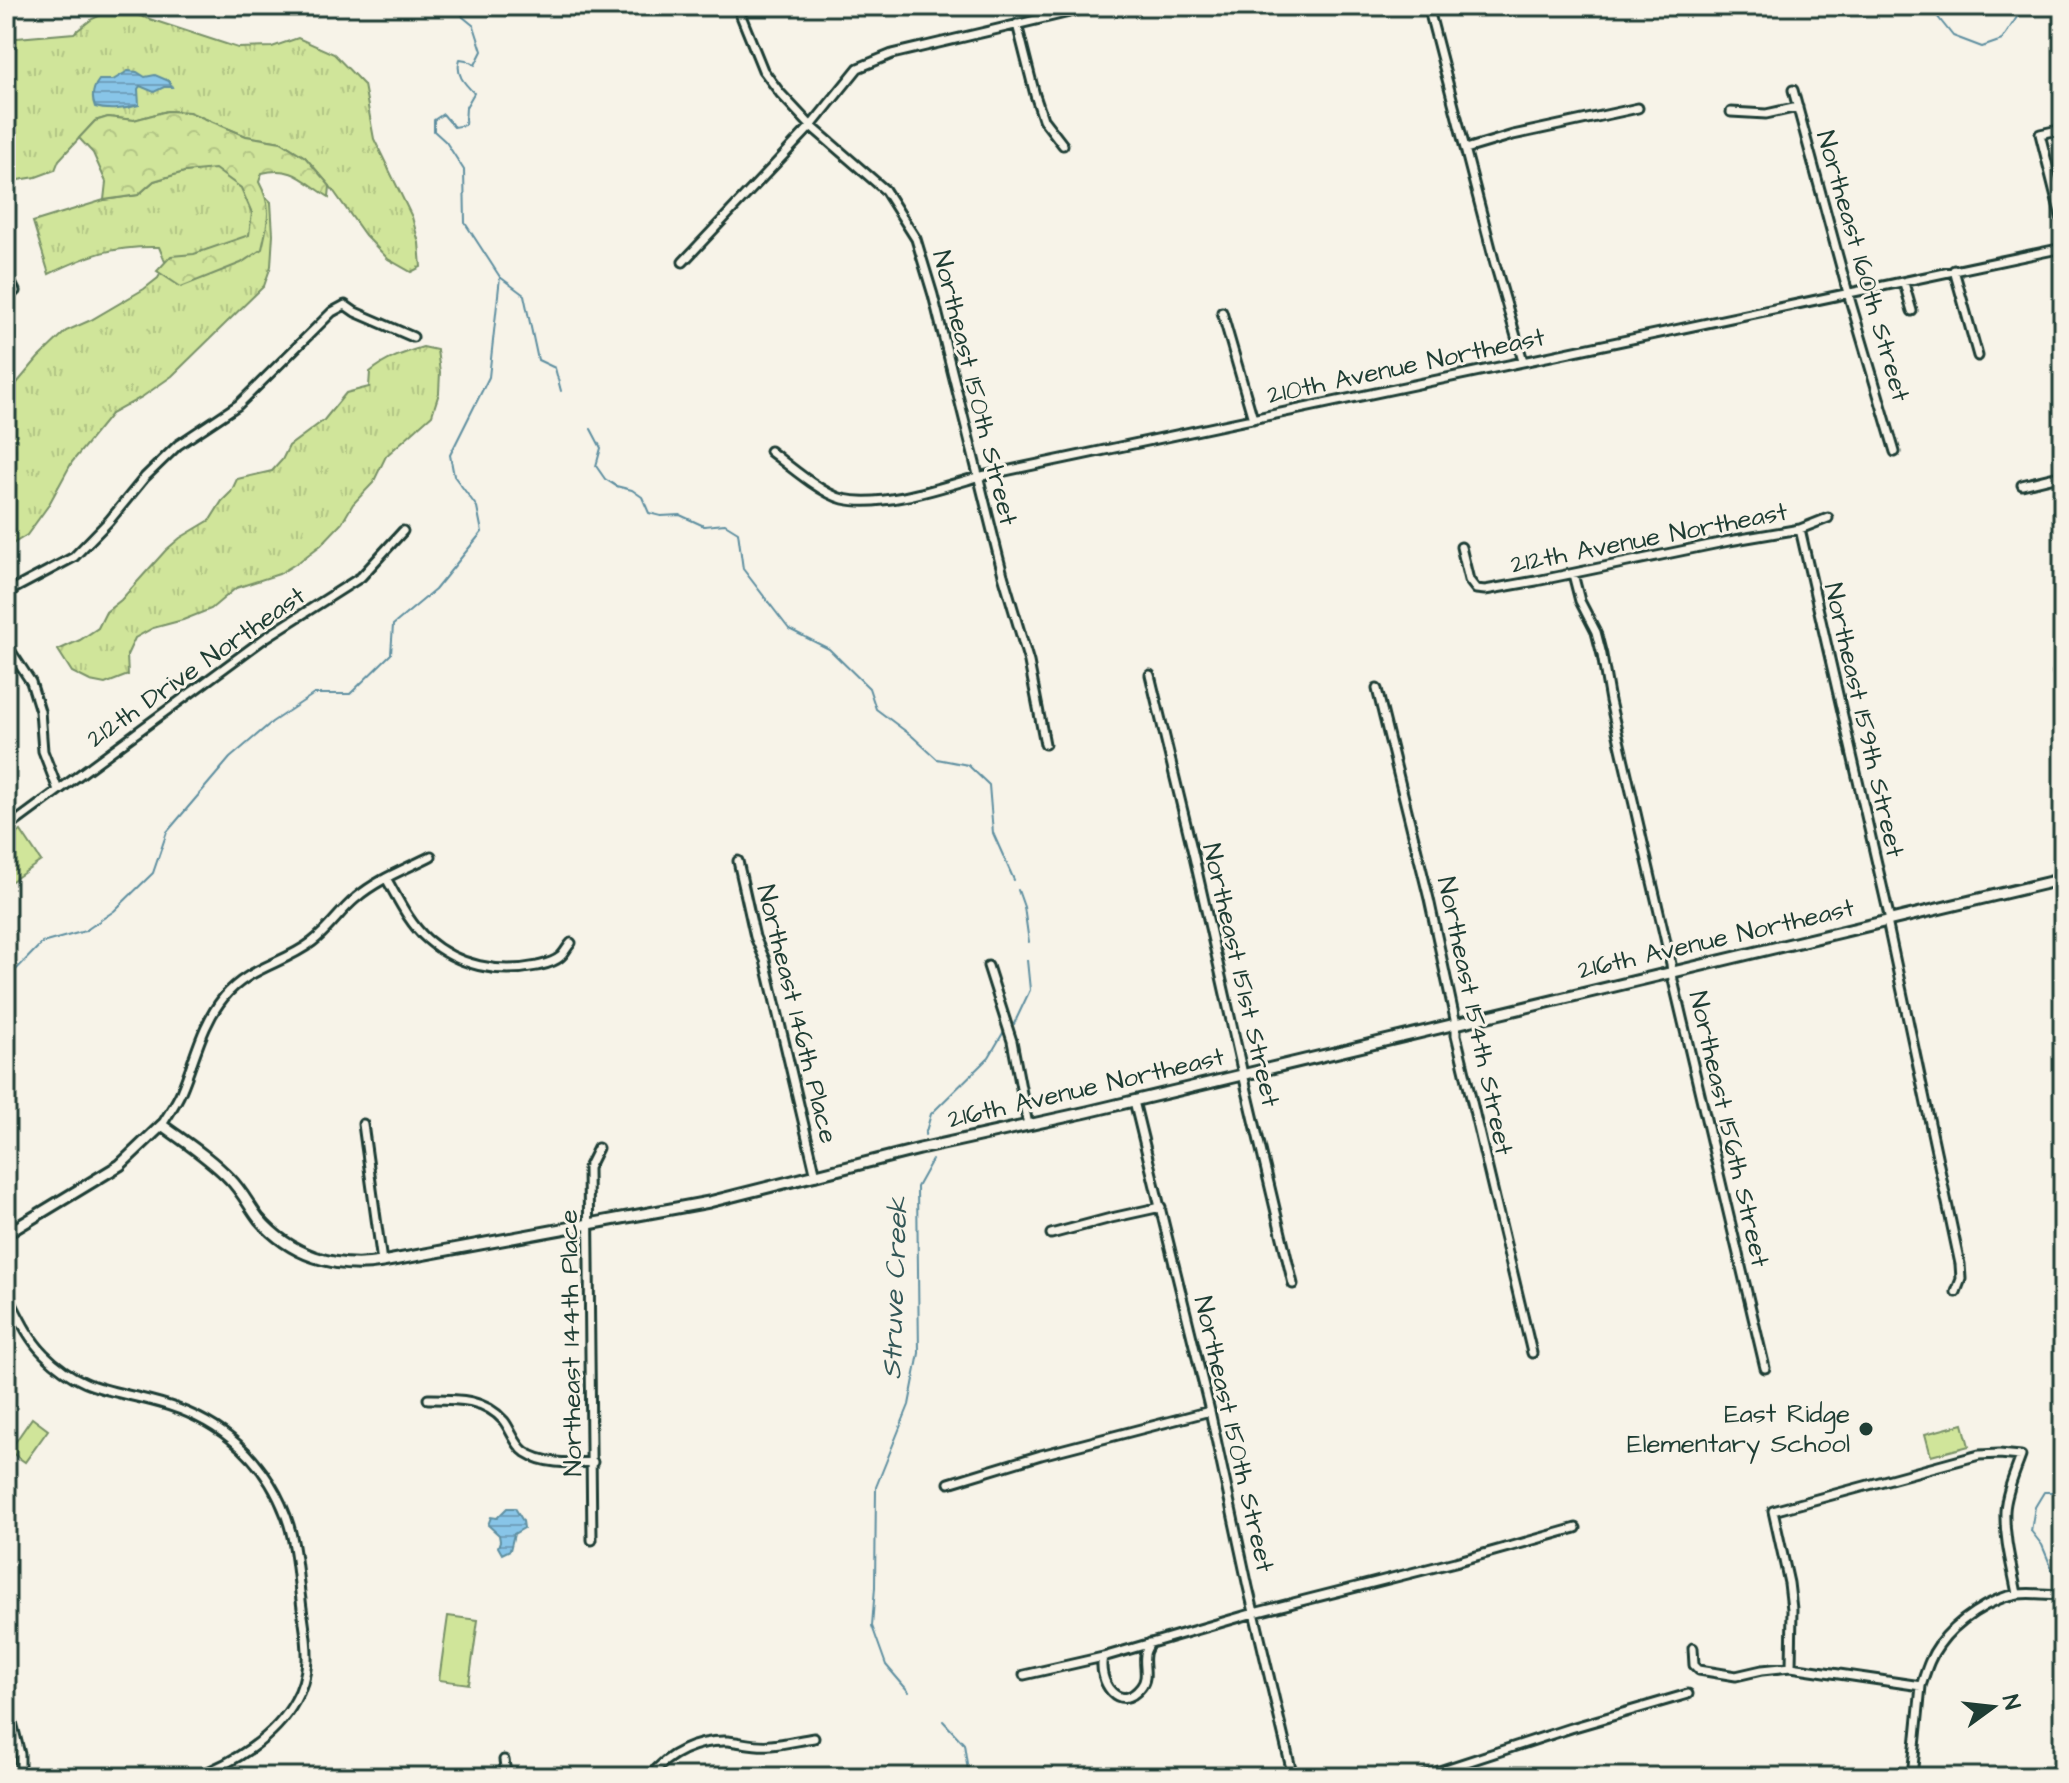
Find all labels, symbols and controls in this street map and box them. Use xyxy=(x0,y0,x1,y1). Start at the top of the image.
street label: Northeast 160th Street xyxy=(1807,126,1919,406)
street label: Northeast 150th Street xyxy=(923,247,1027,530)
street label: 210th Avenue Northeast xyxy=(1264,319,1549,413)
street label: 212th Avenue Northeast xyxy=(1508,493,1791,583)
street label: 212th Drive Northeast xyxy=(79,578,313,756)
street label: Northeast 159th Street xyxy=(1815,579,1913,861)
street label: Northeast 151st Street xyxy=(1193,840,1289,1111)
street label: Northeast 154th Street xyxy=(1428,874,1522,1159)
street label: Northeast 146th Place xyxy=(747,881,847,1147)
street label: 216th Avenue Northeast xyxy=(1574,890,1858,988)
street label: Northeast 156th Street xyxy=(1680,988,1778,1271)
street label: 216th Avenue Northeast xyxy=(944,1039,1228,1137)
water label: Struve Creek xyxy=(872,1195,918,1380)
street label: Northeast 144th Place xyxy=(551,1209,591,1477)
street label: Northeast 150th Street xyxy=(1185,1293,1283,1576)
place label: East Ridge Elementary School xyxy=(1627,1396,1850,1464)
marker: East Ridge Elementary School xyxy=(1857,1420,1875,1438)
north arrow xyxy=(1953,1667,2033,1747)
text: N xyxy=(1994,1692,2028,1713)

